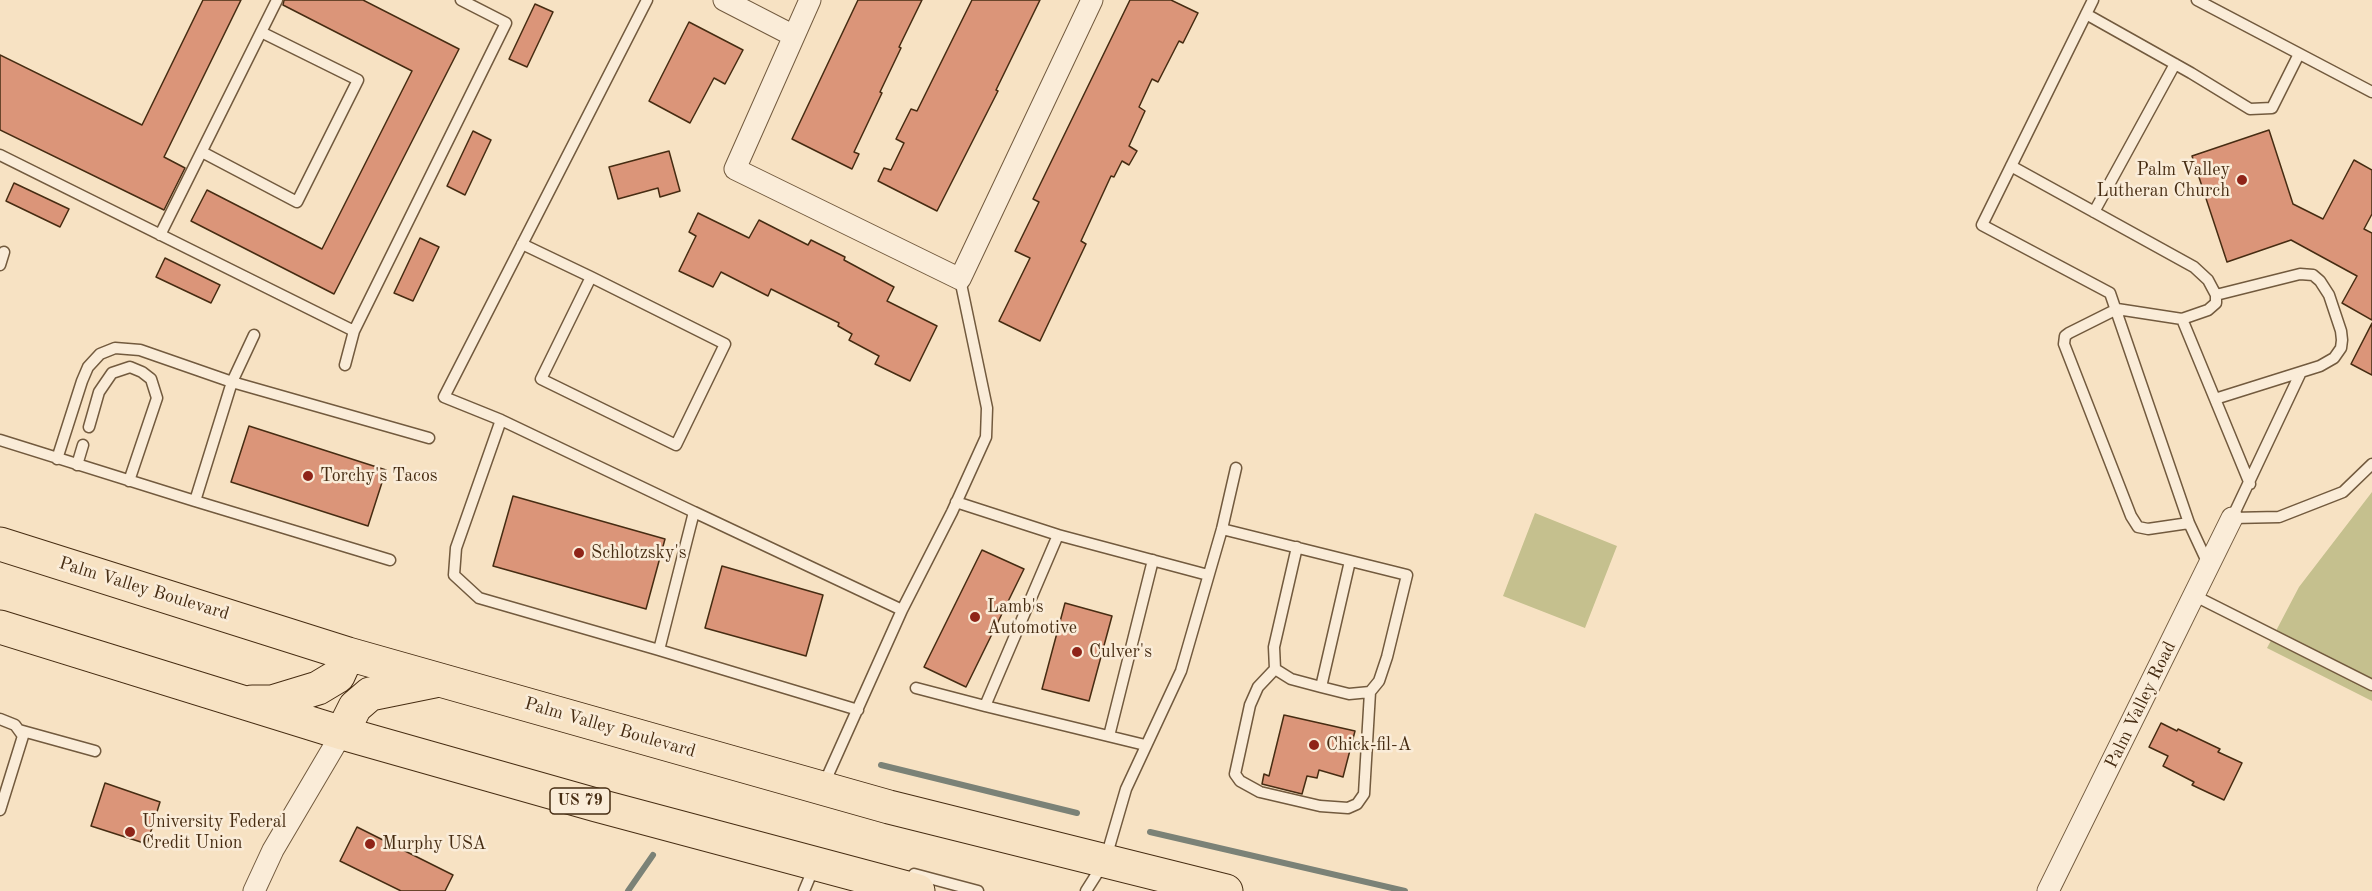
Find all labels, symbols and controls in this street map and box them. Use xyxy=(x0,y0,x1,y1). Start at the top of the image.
place label: Palm Valley Lutheran Church xyxy=(2096,159,2230,201)
marker: Palm Valley Lutheran Church xyxy=(2235,173,2249,187)
place label: Torchy's Tacos xyxy=(320,465,438,487)
marker: Torchy's Tacos xyxy=(301,469,315,483)
place label: Schlotzsky's xyxy=(591,542,687,564)
marker: Schlotzsky's xyxy=(572,546,586,560)
street label: Palm Valley Boulevard xyxy=(56,553,232,625)
place label: Lamb's Automotive xyxy=(987,596,1077,638)
marker: Lamb's Automotive xyxy=(968,610,982,624)
street label: Palm Valley Road xyxy=(2101,638,2181,772)
place label: Culver's xyxy=(1089,641,1152,663)
marker: Culver's xyxy=(1070,645,1084,659)
street label: Palm Valley Boulevard xyxy=(522,693,698,763)
place label: Chick-fil-A xyxy=(1326,734,1411,756)
marker: Chick-fil-A xyxy=(1307,738,1321,752)
road number: US 79 xyxy=(550,788,610,814)
place label: University Federal Credit Union xyxy=(142,811,286,854)
marker: University Federal Credit Union xyxy=(123,825,137,839)
place label: Murphy USA xyxy=(382,833,486,855)
marker: Murphy USA xyxy=(363,837,377,851)

